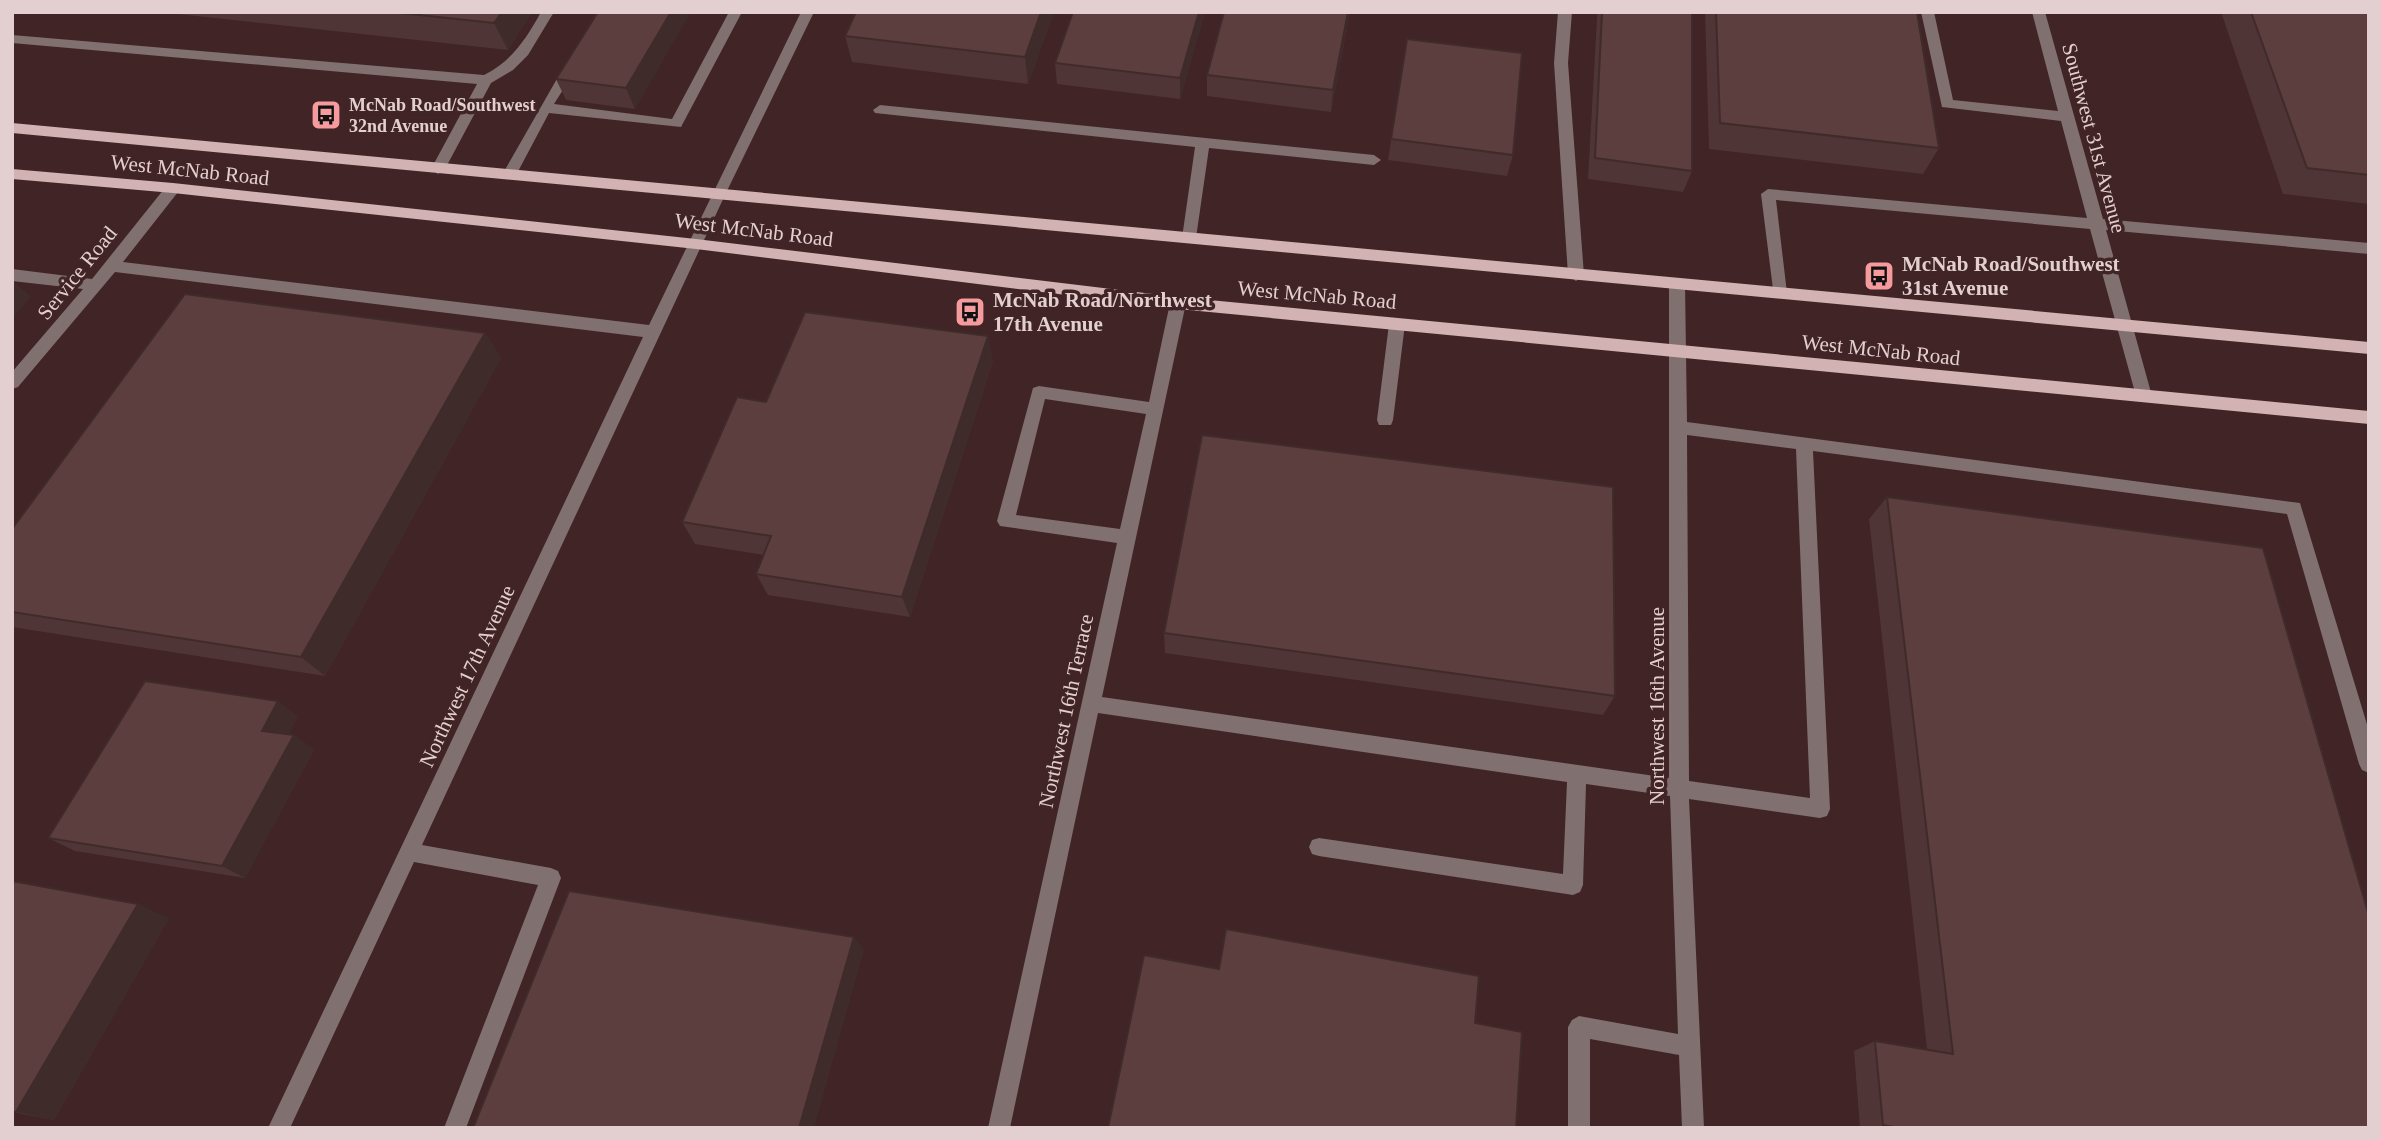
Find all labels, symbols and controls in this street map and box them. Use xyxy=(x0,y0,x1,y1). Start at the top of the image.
street label: Southwest 31st Avenue xyxy=(2057,40,2131,236)
place label: McNab Road/Southwest 32nd Avenue xyxy=(349,95,536,136)
bus stop icon: McNab Road/Southwest 32nd Avenue xyxy=(309,98,343,132)
street label: West McNab Road xyxy=(110,150,271,190)
street label: West McNab Road xyxy=(673,208,835,252)
street label: Service Road xyxy=(32,221,122,324)
place label: McNab Road/Southwest 31st Avenue xyxy=(1902,252,2120,300)
bus stop icon: McNab Road/Southwest 31st Avenue xyxy=(1862,259,1896,293)
street label: West McNab Road xyxy=(1237,276,1398,314)
place label: McNab Road/Northwest 17th Avenue xyxy=(993,288,1212,336)
bus stop icon: McNab Road/Northwest 17th Avenue xyxy=(953,295,987,329)
street label: West McNab Road xyxy=(1801,330,1962,370)
street label: Northwest 17th Avenue xyxy=(414,581,520,771)
street label: Northwest 16th Avenue xyxy=(1645,607,1669,805)
street label: Northwest 16th Terrace xyxy=(1034,612,1098,810)

